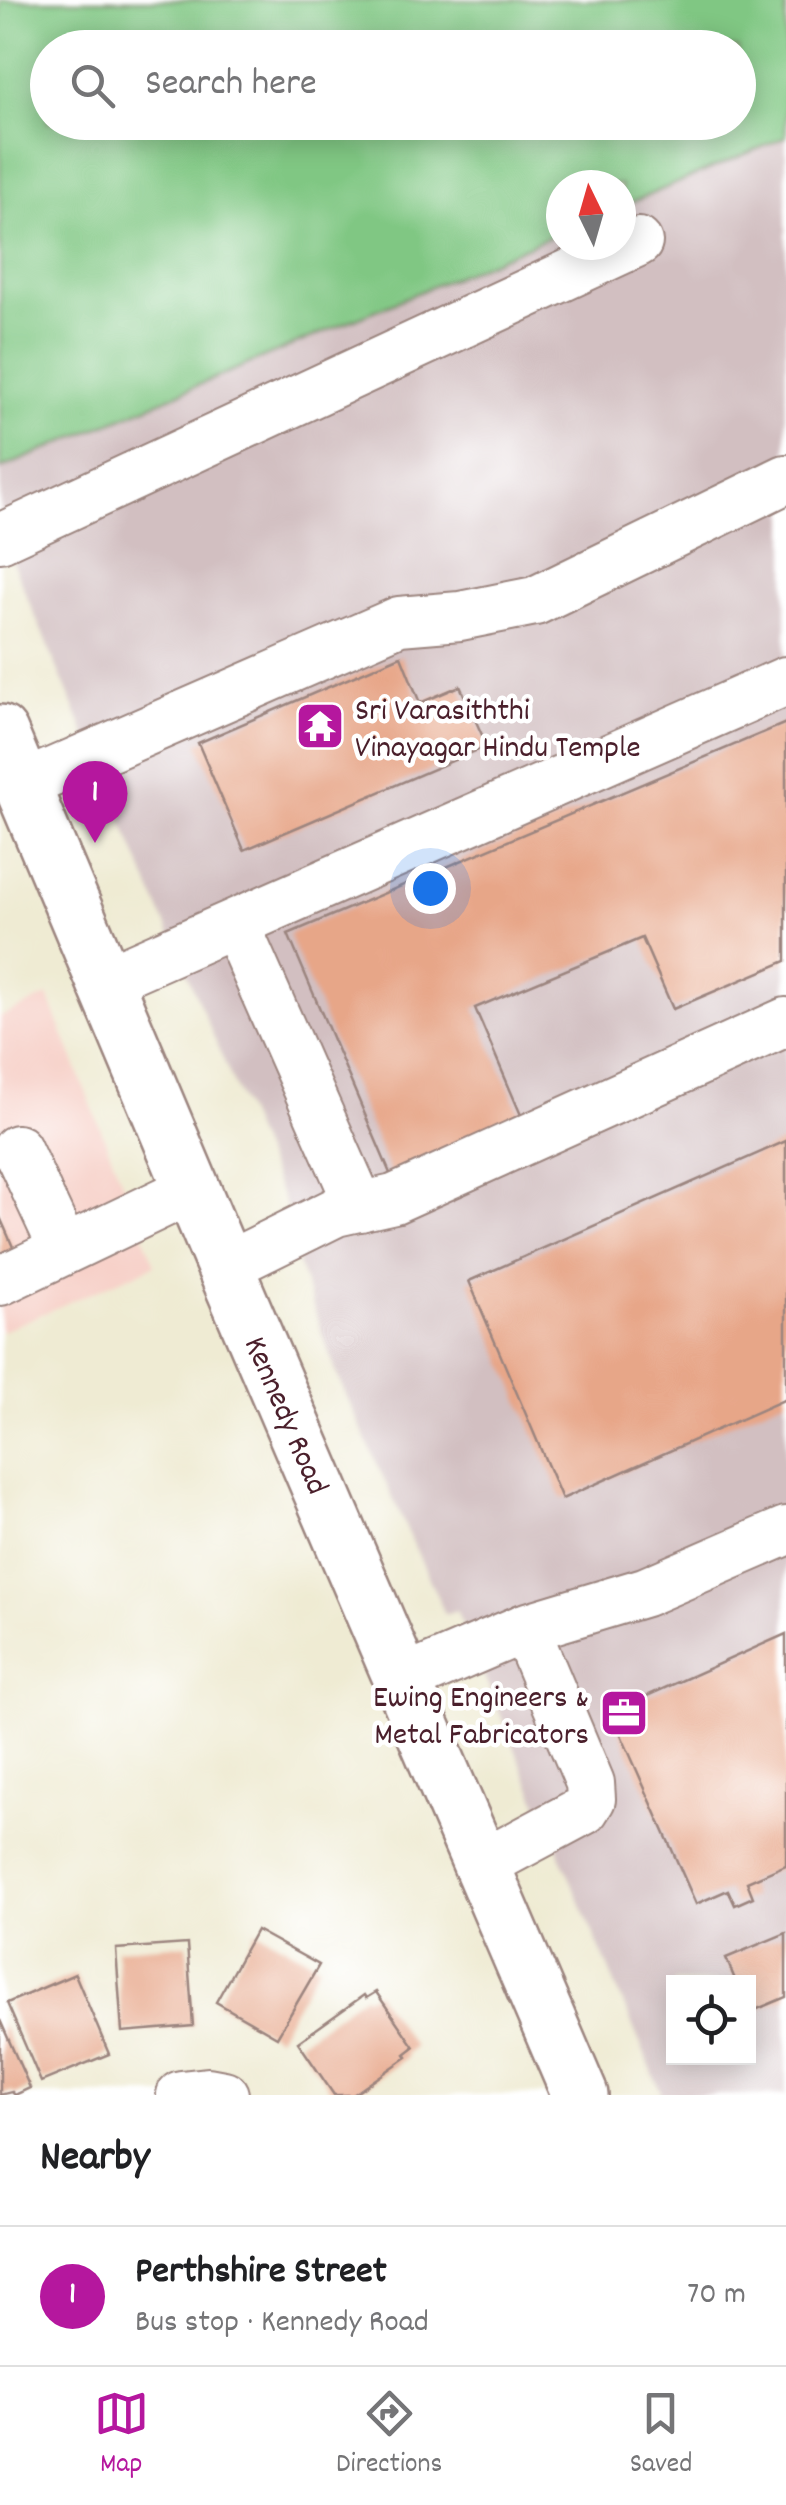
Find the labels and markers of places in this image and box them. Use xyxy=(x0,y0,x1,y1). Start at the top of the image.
place label: Sri Varasiththi Vinayagar Hindu Temple xyxy=(355,690,641,773)
temple icon: Sri Varasiththi Vinayagar Hindu Temple xyxy=(294,700,346,752)
pin: 1 xyxy=(62,760,128,843)
place label: Ewing Engineers & Metal Fabricators xyxy=(373,1677,589,1760)
office icon: Ewing Engineers & Metal Fabricators xyxy=(598,1687,650,1739)

